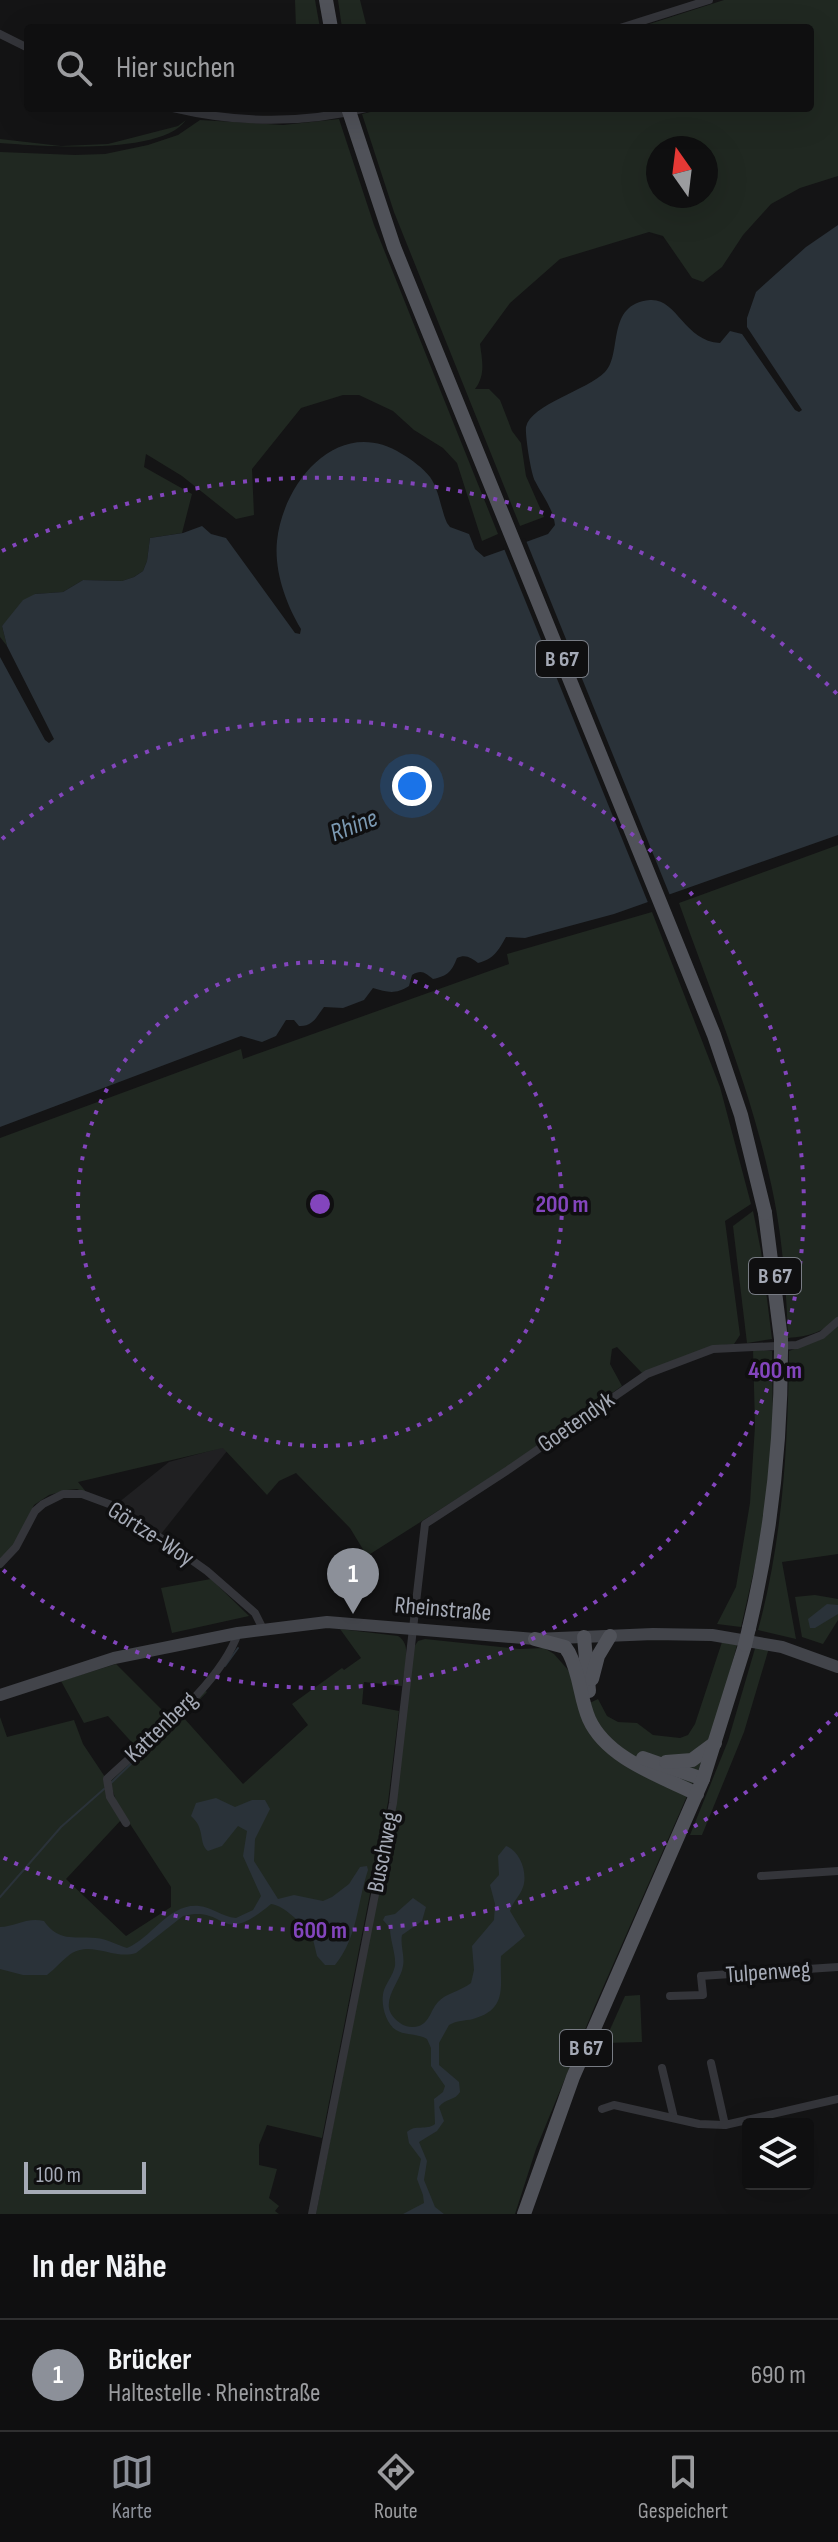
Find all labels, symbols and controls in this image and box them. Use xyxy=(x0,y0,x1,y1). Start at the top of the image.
search box xyxy=(24,24,814,112)
icon: search xyxy=(52,46,96,90)
text: Hier suchen xyxy=(116,50,235,86)
north arrow xyxy=(646,136,718,208)
road number: B 67 xyxy=(536,641,588,677)
your location xyxy=(392,766,432,806)
water label: Rhine xyxy=(326,803,382,849)
centre of rings xyxy=(306,1190,334,1218)
text: 200 m xyxy=(535,1190,589,1219)
road number: B 67 xyxy=(749,1258,801,1294)
text: 400 m xyxy=(748,1356,802,1385)
street label: Goetendyk xyxy=(532,1385,620,1459)
street label: Görtze-Woy xyxy=(102,1495,200,1573)
pin: 1 xyxy=(327,1548,379,1614)
street label: Rheinstraße xyxy=(393,1590,493,1628)
street label: Kattenberg xyxy=(119,1685,203,1769)
street label: Buschweg xyxy=(361,1809,405,1895)
text: 600 m xyxy=(293,1916,347,1945)
street label: Tulpenweg xyxy=(725,1955,811,1989)
road number: B 67 xyxy=(560,2030,612,2066)
map controls xyxy=(742,2118,814,2190)
button: layers xyxy=(742,2118,814,2190)
scale bar xyxy=(24,2158,146,2194)
text: 100 m xyxy=(36,2162,81,2189)
text: In der Nähe xyxy=(32,2246,167,2287)
text: Brücker xyxy=(108,2342,192,2378)
text: 1 xyxy=(53,2360,63,2391)
text: 690 m xyxy=(751,2360,806,2391)
text: Haltestelle · Rheinstraße xyxy=(108,2378,321,2409)
tab: Karte xyxy=(110,2450,154,2525)
tab: Route xyxy=(374,2450,418,2525)
tab: Gespeichert xyxy=(638,2450,728,2525)

